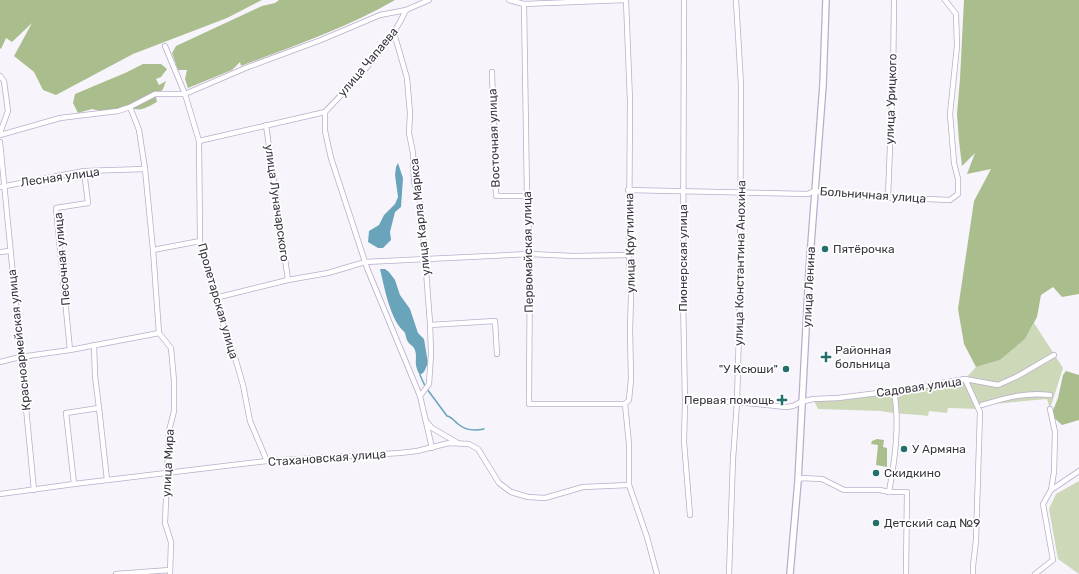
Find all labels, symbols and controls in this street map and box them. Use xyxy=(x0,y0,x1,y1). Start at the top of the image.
street label: улица Чапаева xyxy=(335,25,401,99)
street label: улица Урицкого xyxy=(882,53,900,145)
street label: Восточная улица xyxy=(485,88,503,188)
street label: улица Луначарского xyxy=(262,143,292,263)
street label: улица Карла Маркса xyxy=(407,158,433,276)
street label: Лесная улица xyxy=(20,165,100,189)
street label: улица Константина Анохина xyxy=(732,180,748,346)
street label: Больничная улица xyxy=(819,184,927,206)
street label: Первомайская улица xyxy=(520,191,536,313)
street label: улица Крутилина xyxy=(622,193,638,293)
street label: Пионерская улица xyxy=(676,204,690,312)
street label: Песочная улица xyxy=(51,212,73,306)
street label: Пролетарская улица xyxy=(195,241,241,361)
place label: Пятёрочка xyxy=(833,242,895,256)
marker: Пятёрочка xyxy=(820,244,830,254)
street label: улица Ленина xyxy=(800,246,818,328)
street label: Красноармейская улица xyxy=(5,269,33,411)
place label: Районная больница xyxy=(835,343,891,371)
marker: Районная больница xyxy=(820,351,832,363)
place label: "У Ксюши" xyxy=(719,362,778,376)
marker: "У Ксюши" xyxy=(781,364,791,374)
street label: Садовая улица xyxy=(875,374,963,400)
place label: Первая помощь xyxy=(684,393,774,407)
marker: Первая помощь xyxy=(777,395,787,405)
street label: улица Мира xyxy=(159,429,177,497)
place label: У Армяна xyxy=(912,442,966,456)
marker: У Армяна xyxy=(899,444,909,454)
street label: Стахановская улица xyxy=(267,447,387,469)
place label: Скидкино xyxy=(884,466,941,480)
marker: Скидкино xyxy=(871,468,881,478)
place label: Детский сад №9 xyxy=(884,516,980,530)
marker: Детский сад №9 xyxy=(871,518,881,528)

